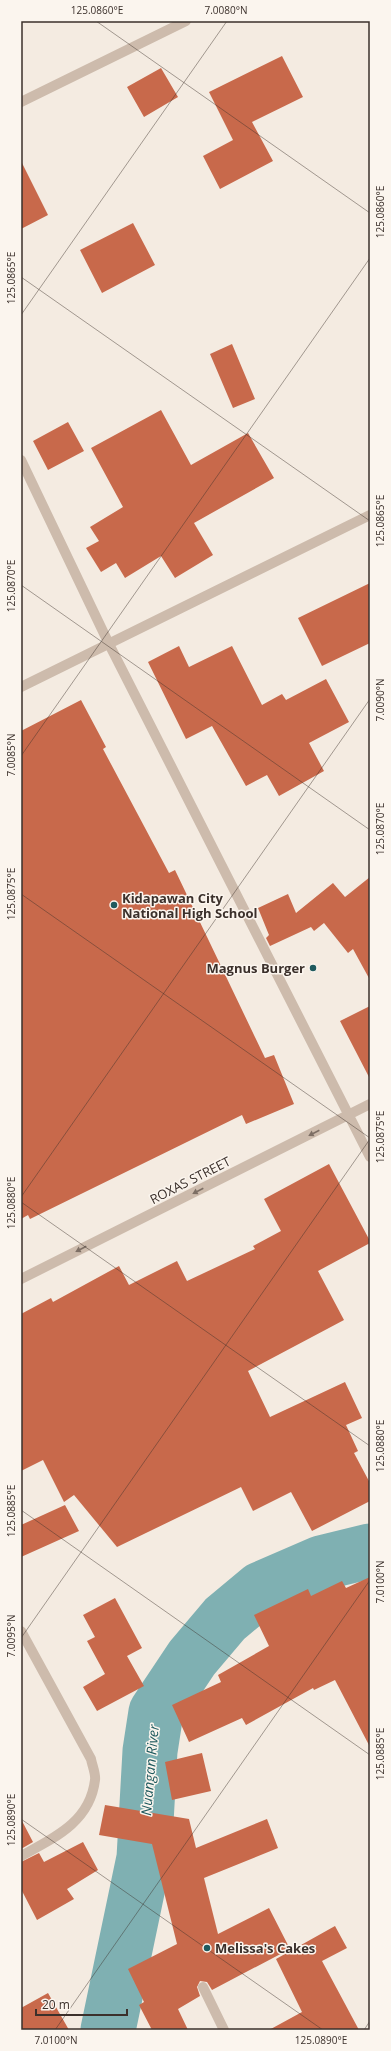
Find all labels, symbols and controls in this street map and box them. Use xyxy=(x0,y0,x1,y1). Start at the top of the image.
text: 125.0860°E xyxy=(71,3,123,17)
text: 7.0080°N xyxy=(204,3,248,17)
text: 125.0860°E xyxy=(373,186,387,238)
text: 125.0865°E xyxy=(4,252,18,304)
text: 125.0865°E xyxy=(373,495,387,547)
text: 125.0870°E xyxy=(4,560,18,612)
text: 7.0090°N xyxy=(373,678,387,722)
text: 7.0085°N xyxy=(4,733,18,777)
text: 125.0870°E xyxy=(373,803,387,855)
text: 125.0875°E xyxy=(4,868,18,920)
place label: Kidapawan City National High School xyxy=(122,889,257,922)
marker: Kidapawan City National High School xyxy=(109,900,119,910)
place label: Magnus Burger xyxy=(207,959,305,977)
marker: Magnus Burger xyxy=(308,963,318,973)
text: 125.0875°E xyxy=(373,1111,387,1163)
one-way arrow xyxy=(308,1129,320,1136)
street label: ROXAS STREET xyxy=(147,1152,234,1208)
text: 125.0880°E xyxy=(4,1177,18,1229)
one-way arrow xyxy=(192,1188,203,1194)
one-way arrow xyxy=(76,1246,87,1252)
text: 125.0880°E xyxy=(373,1420,387,1472)
text: 125.0885°E xyxy=(4,1485,18,1537)
text: 7.0100°N xyxy=(373,1560,387,1604)
text: 7.0095°N xyxy=(4,1614,18,1658)
water label: Nuangan River xyxy=(136,1723,163,1816)
text: 125.0885°E xyxy=(373,1728,387,1780)
text: 125.0890°E xyxy=(4,1794,18,1846)
place label: Melissa's Cakes xyxy=(215,1939,315,1957)
marker: Melissa's Cakes xyxy=(202,1943,212,1953)
scale bar xyxy=(36,1991,127,2017)
text: 20 m xyxy=(42,1996,70,2013)
text: 7.0100°N xyxy=(34,2033,78,2047)
text: 125.0890°E xyxy=(295,2033,347,2047)

